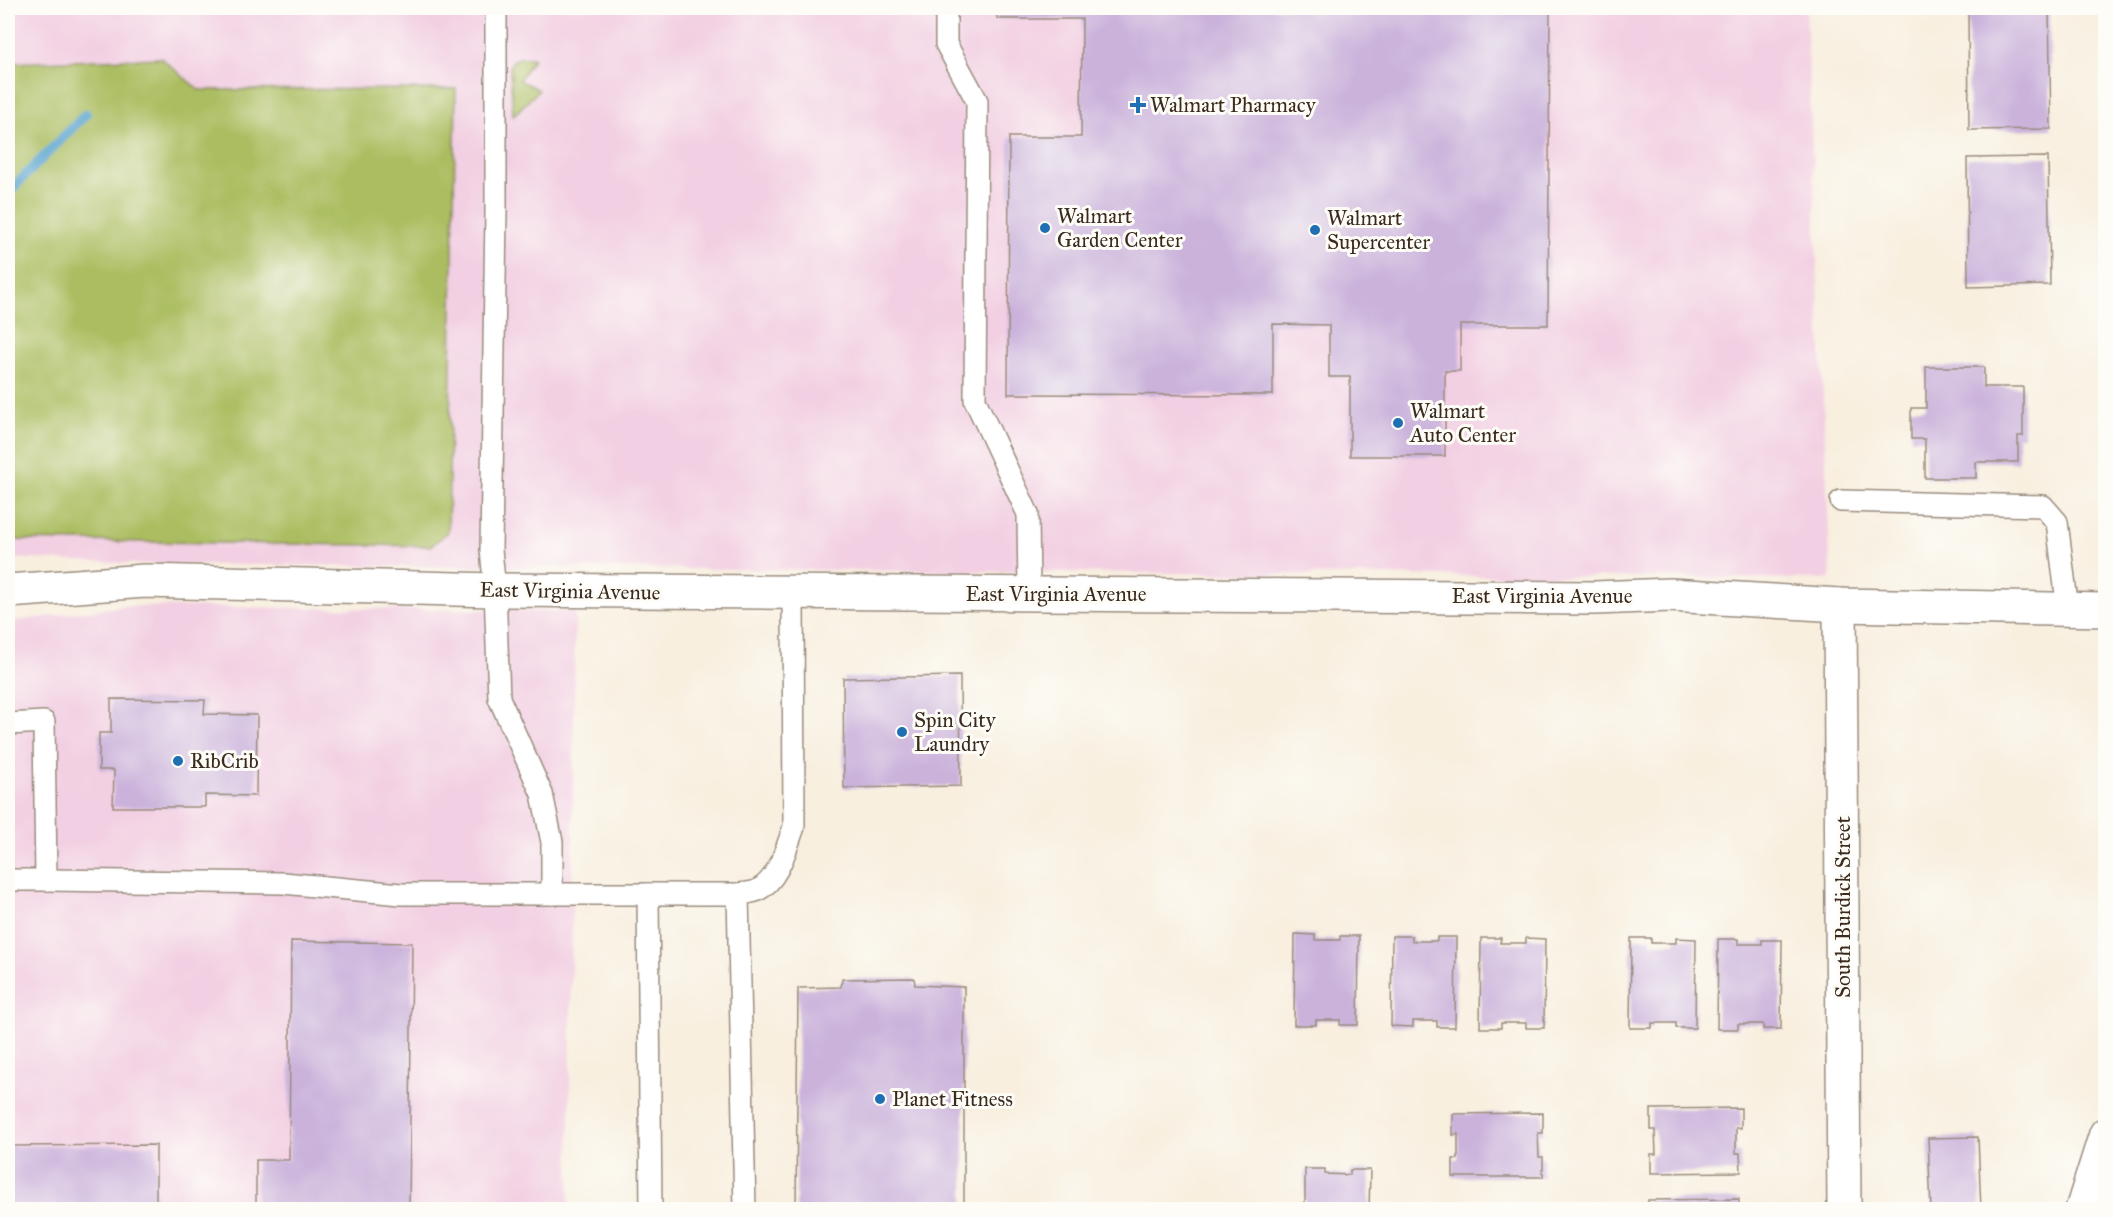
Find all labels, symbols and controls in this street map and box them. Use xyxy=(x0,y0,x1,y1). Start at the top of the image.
place label: Walmart Pharmacy xyxy=(1150,92,1317,118)
marker: Walmart Pharmacy xyxy=(1131,98,1145,112)
place label: Walmart Garden Center xyxy=(1057,203,1183,253)
place label: Walmart Supercenter xyxy=(1327,205,1430,255)
marker: Walmart Garden Center xyxy=(1038,221,1052,235)
marker: Walmart Supercenter xyxy=(1308,223,1322,237)
place label: Walmart Auto Center xyxy=(1409,398,1516,448)
marker: Walmart Auto Center xyxy=(1391,416,1405,430)
street label: East Virginia Avenue xyxy=(479,576,661,606)
street label: East Virginia Avenue xyxy=(966,581,1147,607)
street label: East Virginia Avenue xyxy=(1452,583,1633,609)
place label: Spin City Laundry xyxy=(914,707,997,757)
marker: Spin City Laundry xyxy=(895,725,909,739)
place label: RibCrib xyxy=(190,748,259,774)
marker: RibCrib xyxy=(171,754,185,768)
street label: South Burdick Street xyxy=(1830,815,1856,998)
place label: Planet Fitness xyxy=(892,1086,1013,1112)
marker: Planet Fitness xyxy=(873,1092,887,1106)

